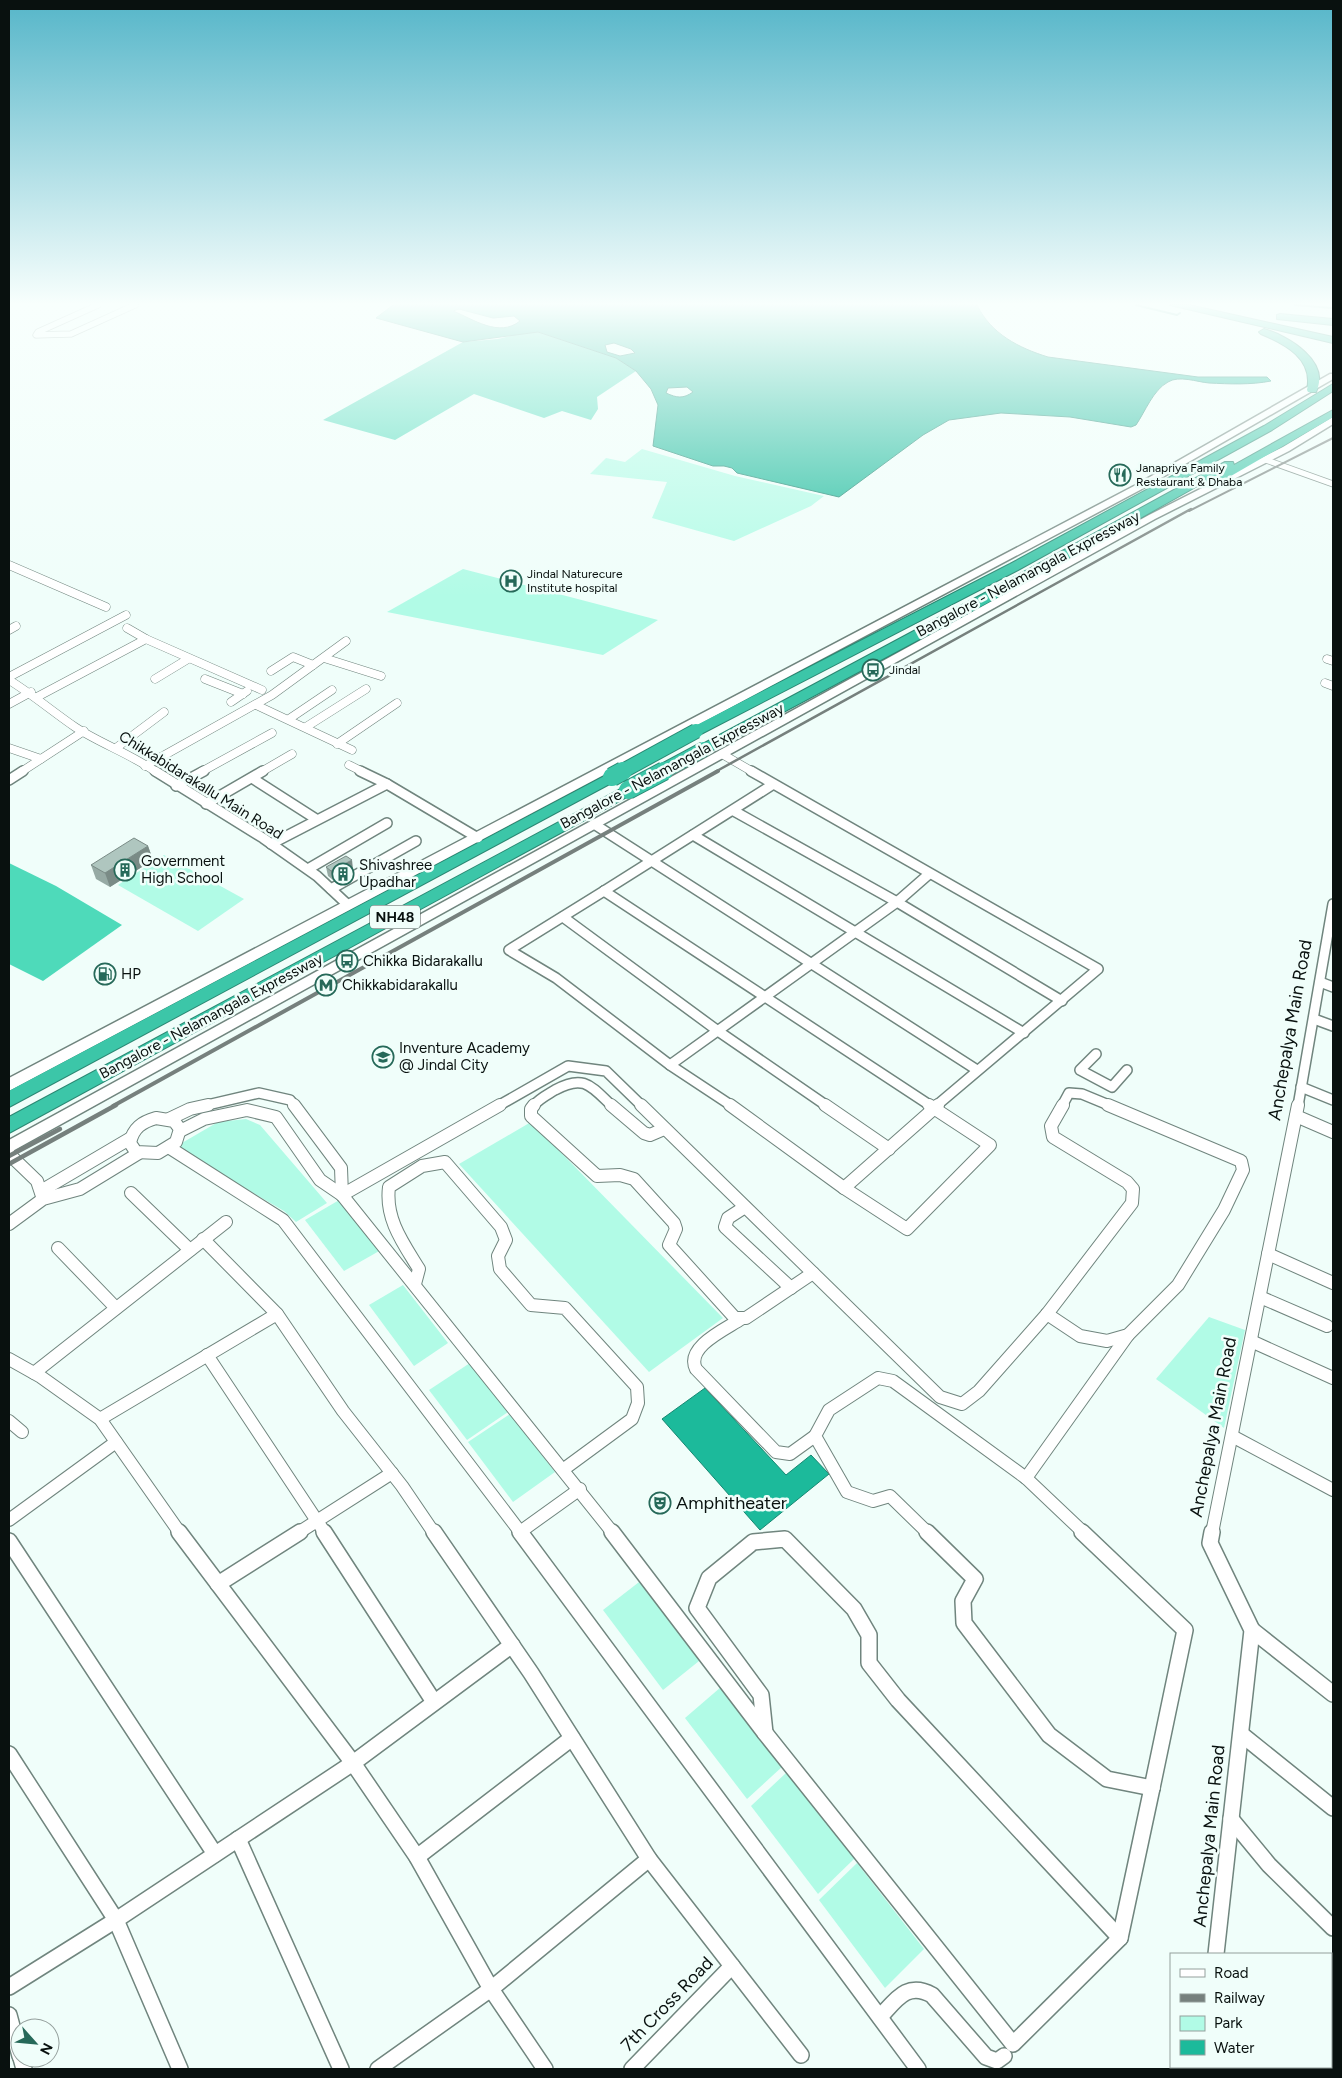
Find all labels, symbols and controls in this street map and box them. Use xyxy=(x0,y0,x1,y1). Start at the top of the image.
place label: Janapriya Family Restaurant & Dhaba xyxy=(1136,461,1242,489)
restaurant icon: Janapriya Family Restaurant & Dhaba xyxy=(1108,463,1132,487)
street label: Bangalore - Nelamangala Expressway xyxy=(913,507,1143,641)
place label: Jindal Naturecure Institute hospital xyxy=(527,567,623,595)
hospital icon: Jindal Naturecure Institute hospital xyxy=(499,569,523,593)
bus stop icon: Jindal xyxy=(861,658,885,682)
place label: Jindal xyxy=(889,663,920,677)
street label: Bangalore - Nelamangala Expressway xyxy=(557,699,787,833)
street label: Chikkabidarakallu Main Road xyxy=(116,727,286,843)
place label: Government High School xyxy=(141,852,225,887)
place label: Shivashree Upadhar xyxy=(359,856,432,891)
building icon: Government High School xyxy=(113,858,137,882)
building icon: Shivashree Upadhar xyxy=(331,862,355,886)
road number: NH48 xyxy=(370,906,420,929)
street label: Anchepalya Main Road xyxy=(1263,938,1317,1122)
street label: Bangalore - Nelamangala Expressway xyxy=(96,949,326,1083)
bus stop icon: Chikka Bidarakallu xyxy=(335,949,359,973)
place label: Chikka Bidarakallu xyxy=(363,952,483,970)
fuel station icon: HP xyxy=(93,962,117,986)
place label: HP xyxy=(121,965,141,983)
metro station icon: Chikkabidarakallu xyxy=(314,973,338,997)
place label: Chikkabidarakallu xyxy=(342,976,458,994)
place label: Inventure Academy @ Jindal City xyxy=(399,1039,530,1074)
school or university icon: Inventure Academy @ Jindal City xyxy=(371,1045,395,1069)
street label: Anchepalya Main Road xyxy=(1185,1335,1241,1519)
theatre icon: Amphitheater xyxy=(648,1491,672,1515)
place label: Amphitheater xyxy=(676,1492,787,1514)
street label: Anchepalya Main Road xyxy=(1188,1744,1230,1928)
street label: 7th Cross Road xyxy=(616,1952,718,2056)
legend xyxy=(1170,1953,1332,2068)
text: Road xyxy=(1214,1964,1249,1982)
text: Railway xyxy=(1214,1989,1265,2007)
text: Park xyxy=(1214,2014,1243,2032)
north arrow xyxy=(10,2018,60,2068)
text: Water xyxy=(1214,2039,1254,2057)
text: N xyxy=(36,2040,56,2057)

